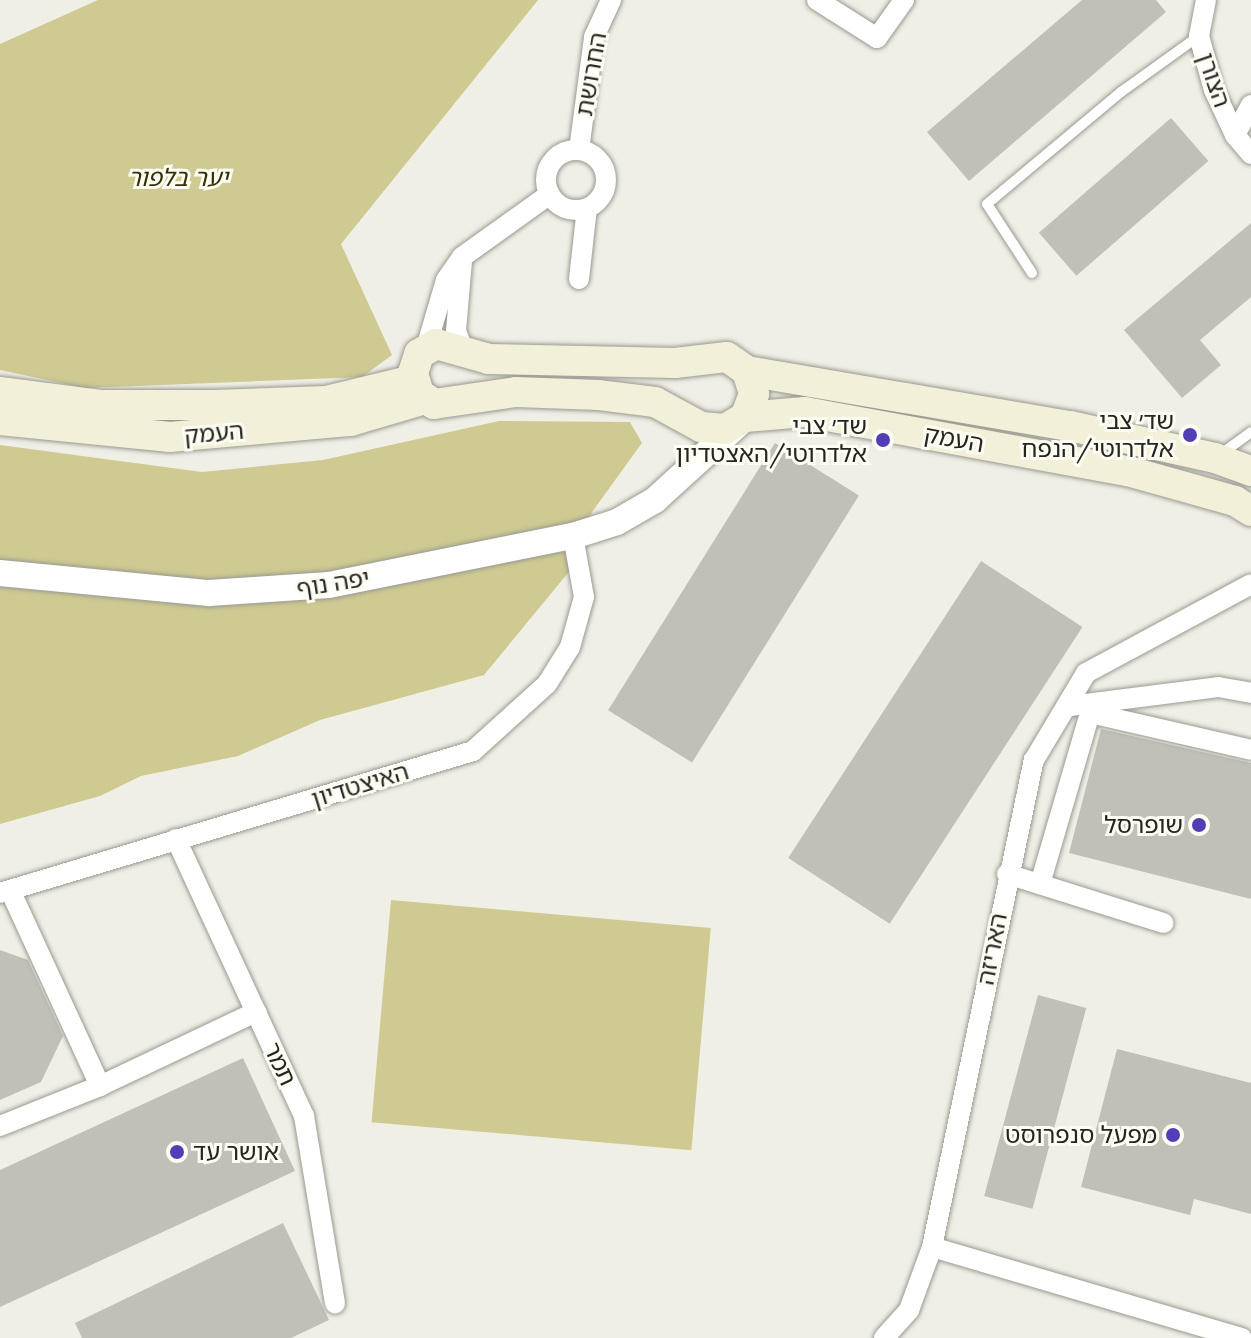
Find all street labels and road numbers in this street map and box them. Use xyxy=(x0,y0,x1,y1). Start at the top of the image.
street label: החרושת xyxy=(569,30,613,118)
street label: הצורן xyxy=(1191,49,1237,111)
street label: העמק xyxy=(183,416,245,450)
street label: העמק xyxy=(922,420,986,458)
street label: יפה נוף xyxy=(294,563,372,603)
street label: האיצטדיון xyxy=(308,757,412,813)
street label: האריזה xyxy=(971,911,1013,987)
street label: תמר xyxy=(258,1038,302,1090)

